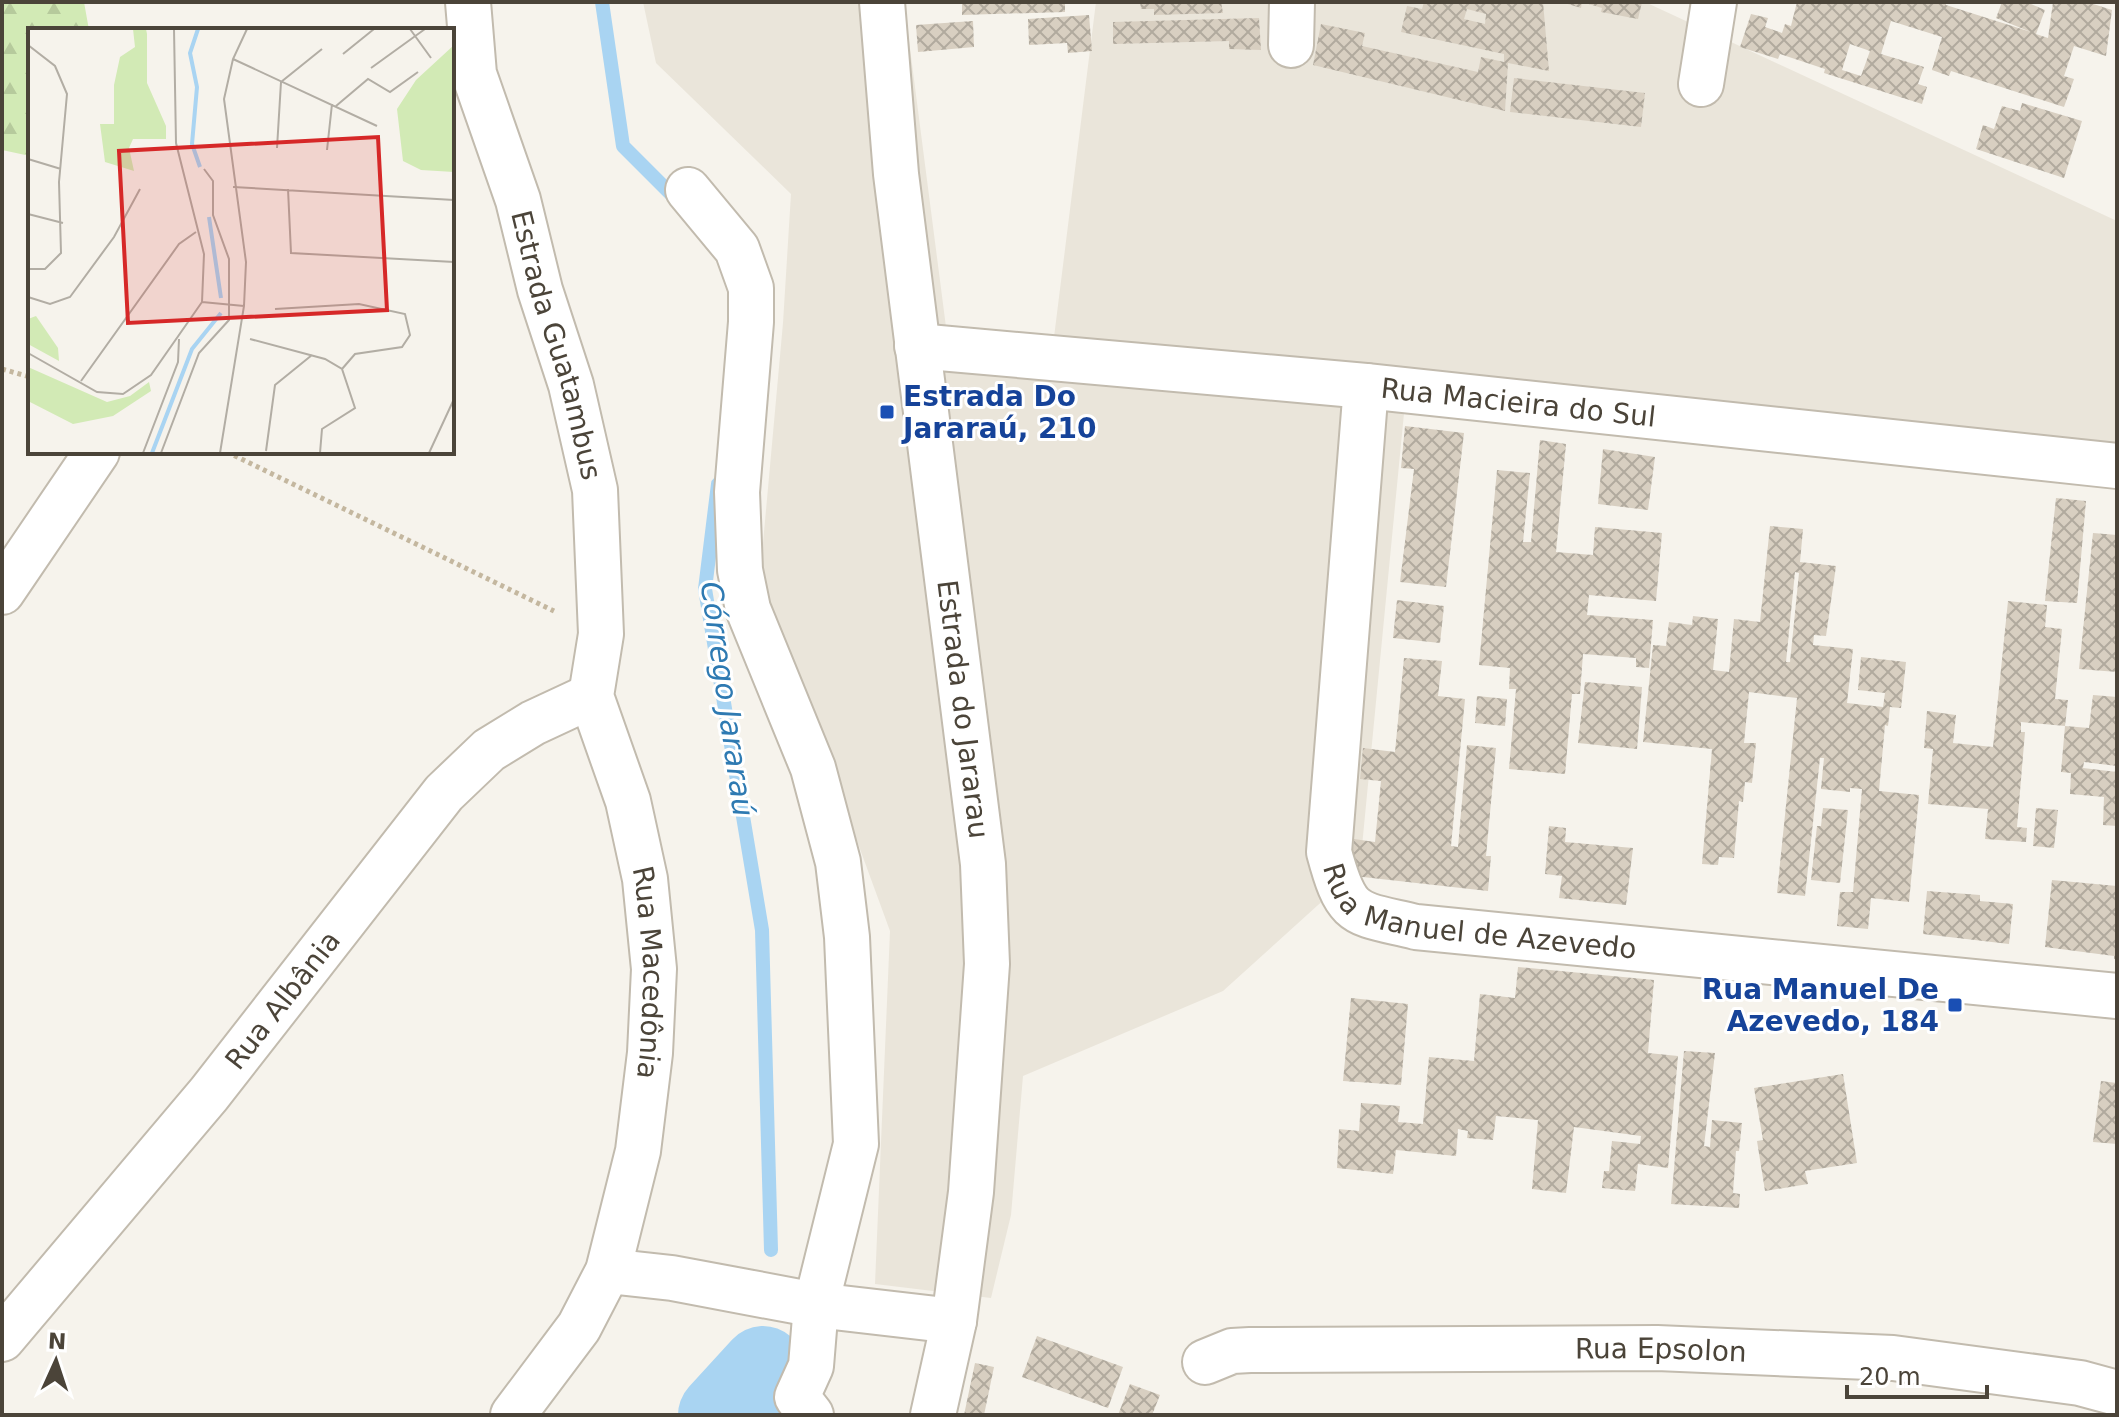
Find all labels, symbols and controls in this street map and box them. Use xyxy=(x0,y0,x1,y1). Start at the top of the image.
inset map xyxy=(28,28,454,454)
street label: Estrada Guatambus xyxy=(504,207,608,483)
street label: Rua Macieira do Sul xyxy=(1379,372,1657,434)
place label: Estrada Do Jararaú, 210 xyxy=(901,380,1096,445)
marker: Estrada Do Jararaú, 210 xyxy=(878,403,896,421)
street label: Estrada do Jararau xyxy=(930,578,996,840)
water label: Córrego Jararaú xyxy=(694,579,761,819)
street label: Rua Manuel de Azevedo xyxy=(1316,859,1638,966)
street label: Rua Macedônia xyxy=(626,863,670,1081)
street label: Rua Albânia xyxy=(219,924,347,1076)
place label: Rua Manuel De Azevedo, 184 xyxy=(1702,973,1939,1038)
marker: Rua Manuel De Azevedo, 184 xyxy=(1946,996,1964,1014)
north arrow xyxy=(16,1321,96,1401)
text: N xyxy=(47,1329,67,1354)
street label: Rua Epsolon xyxy=(1575,1332,1747,1369)
scale bar xyxy=(1847,1349,1987,1399)
text: 20 m xyxy=(1859,1363,1921,1391)

